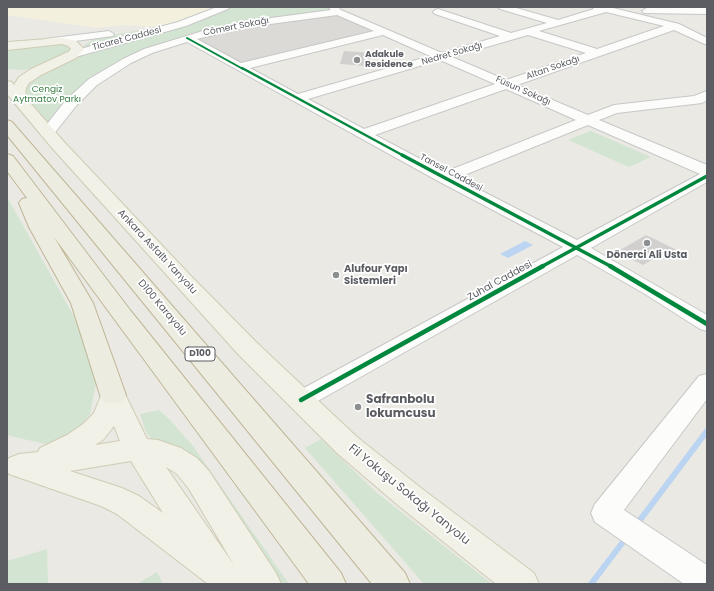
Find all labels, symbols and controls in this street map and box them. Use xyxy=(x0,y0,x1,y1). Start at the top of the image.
street label: Cömert Sokağı xyxy=(202,15,270,39)
street label: Ticaret Caddesi xyxy=(91,25,163,53)
street label: Nedret Sokağı xyxy=(420,40,484,68)
place label: Adakule Residence xyxy=(365,50,413,71)
street label: Altan Sokağı xyxy=(525,54,581,82)
marker: Adakule Residence xyxy=(352,55,362,65)
street label: Füsun Sokağı xyxy=(494,74,552,108)
park label: Cengiz Aytmatov Parkı xyxy=(13,85,81,106)
street label: Tansel Caddesi xyxy=(418,152,484,194)
street label: Ankara Asfaltı Yanyolu xyxy=(115,207,199,297)
marker: Dönerci Ali Usta xyxy=(642,238,652,248)
place label: Dönerci Ali Usta xyxy=(607,249,687,261)
street label: Zuhal Caddesi xyxy=(466,258,534,304)
place label: Alufour Yapı Sistemleri xyxy=(344,263,408,286)
marker: Alufour Yapı Sistemleri xyxy=(331,270,341,280)
street label: D100 Karayolu xyxy=(135,277,189,339)
road number: D100 xyxy=(185,347,215,361)
place label: Safranbolu lokumcusu xyxy=(366,393,436,421)
marker: Safranbolu lokumcusu xyxy=(353,402,363,412)
street label: Fil Yokuşu Sokağı Yanyolu xyxy=(345,442,473,548)

